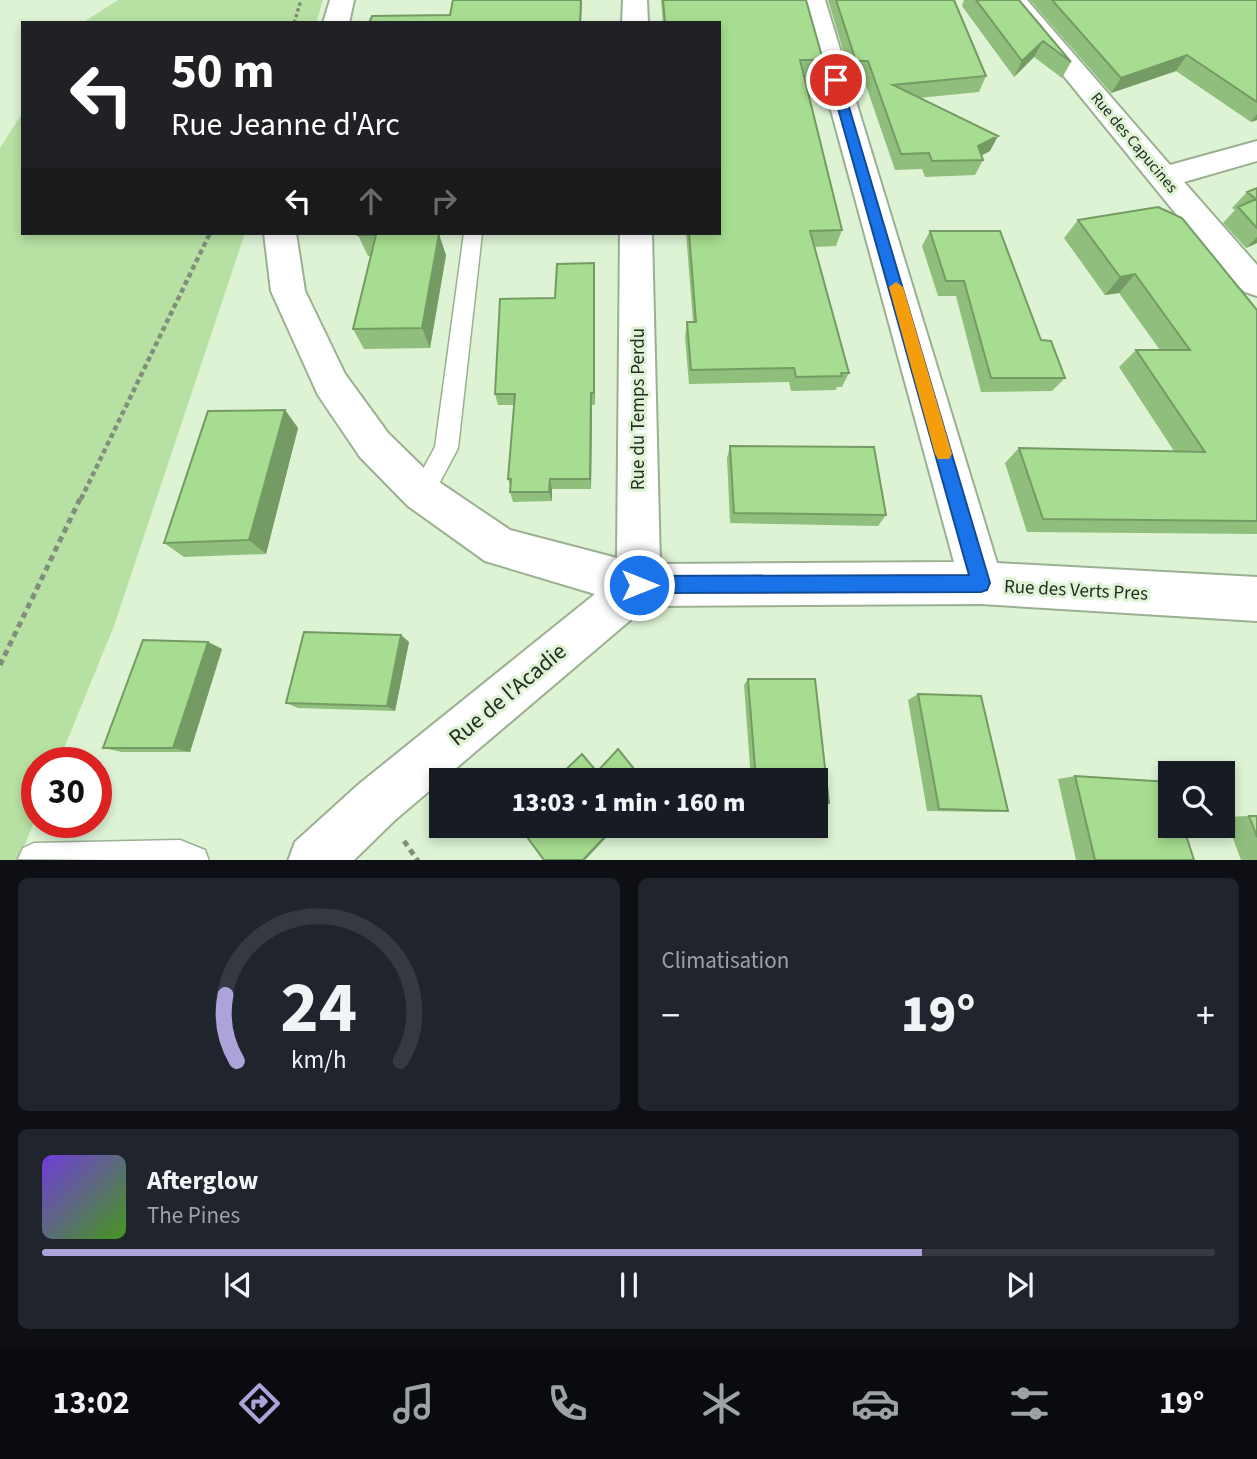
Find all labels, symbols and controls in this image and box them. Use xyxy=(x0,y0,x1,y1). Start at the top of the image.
text: 50 m xyxy=(171,37,275,107)
icon: left xyxy=(56,49,147,140)
pin xyxy=(806,50,866,110)
icon: arrive xyxy=(817,61,855,99)
street label: Rue des Capucines xyxy=(1086,88,1183,198)
text: Rue Jeanne d'Arc xyxy=(171,102,400,148)
icon: left xyxy=(279,182,317,220)
icon: ahead xyxy=(352,182,390,220)
icon: right xyxy=(425,182,463,220)
street label: Rue du Temps Perdu xyxy=(625,328,652,490)
position arrow xyxy=(602,548,676,622)
street label: Rue des Verts Pres xyxy=(1003,573,1149,608)
street label: Rue de l'Acadie xyxy=(441,635,573,754)
speed limit sign: 30 xyxy=(21,747,112,838)
map controls xyxy=(1158,761,1235,838)
button: search xyxy=(1158,761,1235,838)
text: 13:03 · 1 min · 160 m xyxy=(512,784,745,821)
text: Climatisation xyxy=(662,944,789,977)
text: 24 xyxy=(280,956,357,1060)
text: 19° xyxy=(901,978,976,1052)
text: − xyxy=(662,989,680,1043)
text: + xyxy=(1196,989,1215,1043)
text: km/h xyxy=(291,1041,347,1077)
text: Afterglow xyxy=(147,1162,258,1199)
text: The Pines xyxy=(147,1199,240,1232)
icon: previous xyxy=(219,1266,257,1304)
icon: pause xyxy=(610,1266,648,1304)
icon: next xyxy=(1001,1266,1039,1304)
icon: directions xyxy=(235,1379,284,1428)
icon: music xyxy=(389,1379,438,1428)
icon: phone xyxy=(543,1379,592,1428)
icon: climate xyxy=(697,1379,746,1428)
icon: car xyxy=(851,1379,900,1428)
icon: filters xyxy=(1005,1379,1054,1428)
text: 13:02 xyxy=(53,1380,130,1426)
text: 19° xyxy=(1159,1380,1204,1426)

